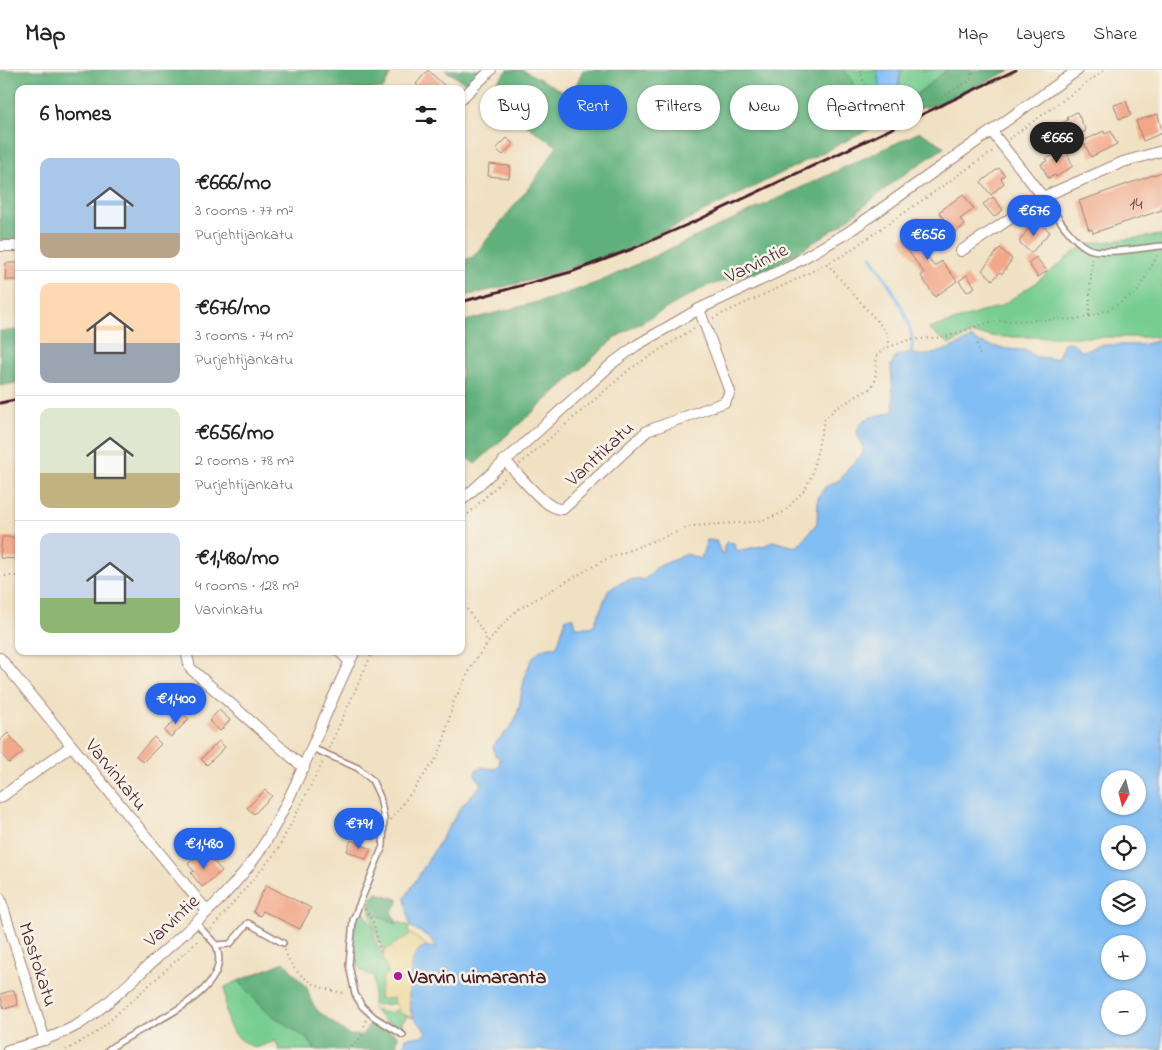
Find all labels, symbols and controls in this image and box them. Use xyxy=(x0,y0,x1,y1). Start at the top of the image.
text: Map xyxy=(25,17,66,52)
text: Map xyxy=(958,22,988,48)
text: Layers xyxy=(1016,22,1066,48)
text: Share xyxy=(1094,22,1137,48)
chip: Buy xyxy=(480,85,548,130)
chip: Rent xyxy=(558,85,627,130)
chip: Filters xyxy=(637,85,720,130)
chip: New xyxy=(730,85,798,130)
chip: Apartment xyxy=(808,85,923,130)
text: 6 homes xyxy=(40,100,112,130)
icon: filters xyxy=(412,101,440,129)
pin: €666 xyxy=(1027,122,1087,164)
text: €666 xyxy=(1041,126,1073,150)
text: €666/mo xyxy=(195,169,271,199)
icon: home xyxy=(80,178,140,238)
house number: 14 xyxy=(1129,192,1143,218)
pin: €676 xyxy=(1004,194,1064,237)
text: 3 rooms · 77 m² xyxy=(195,199,294,223)
text: €676 xyxy=(1018,199,1050,223)
pin: €656 xyxy=(898,218,958,261)
text: Purjehtijankatu xyxy=(195,223,293,247)
text: €656 xyxy=(911,223,945,247)
street label: Varvintie xyxy=(720,237,794,292)
text: €676/mo xyxy=(195,294,271,324)
icon: home xyxy=(80,303,140,363)
text: 3 rooms · 74 m² xyxy=(195,324,294,348)
text: Purjehtijankatu xyxy=(195,348,293,372)
street label: Vanttikatu xyxy=(559,415,642,495)
text: €656/mo xyxy=(195,419,274,449)
icon: home xyxy=(80,428,140,488)
text: 2 rooms · 78 m² xyxy=(195,449,294,473)
text: Purjehtijankatu xyxy=(195,473,293,497)
text: €1,480/mo xyxy=(195,544,279,574)
icon: home xyxy=(80,553,140,613)
text: 4 rooms · 128 m² xyxy=(195,574,299,598)
text: Varvinkatu xyxy=(195,598,263,622)
pin: €1,400 xyxy=(135,682,217,725)
text: €1,400 xyxy=(156,687,196,711)
street label: Varvinkatu xyxy=(76,733,153,818)
north arrow xyxy=(1101,770,1146,815)
map controls xyxy=(1101,770,1146,1035)
pin: €791 xyxy=(329,808,389,850)
text: €791 xyxy=(345,812,373,836)
button: locate xyxy=(1101,825,1146,870)
pin: €1,480 xyxy=(163,828,245,870)
text: €1,480 xyxy=(185,832,223,856)
button: layers xyxy=(1101,880,1146,925)
street label: Varvintie xyxy=(138,888,207,956)
street label: Mastokatu xyxy=(9,919,64,1011)
button: + xyxy=(1101,935,1146,980)
place label: Varvin uimaranta xyxy=(407,964,546,993)
marker: Varvin uimaranta xyxy=(392,970,404,982)
button: − xyxy=(1101,990,1146,1035)

